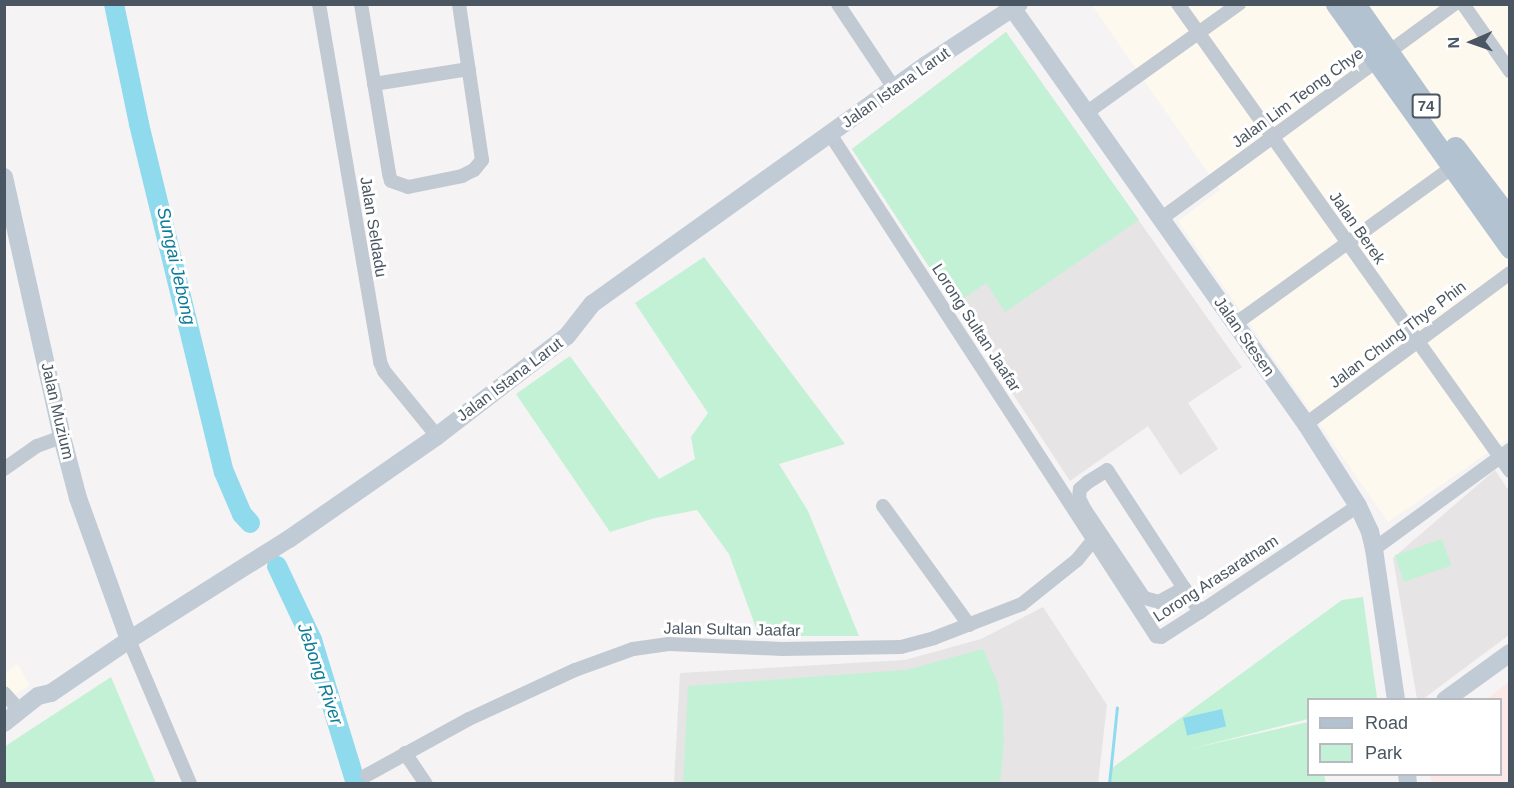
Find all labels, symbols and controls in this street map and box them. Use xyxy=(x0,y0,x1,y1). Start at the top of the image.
north arrow xyxy=(1442,12,1502,72)
text: N xyxy=(1445,37,1462,49)
street label: Jalan Istana Larut xyxy=(838,44,954,132)
street label: Jalan Lim Teong Chye xyxy=(1228,44,1368,152)
road number: 74 xyxy=(1411,94,1441,118)
street label: Jalan Seldadu xyxy=(356,175,390,279)
street label: Jalan Berek xyxy=(1325,188,1389,268)
water label: Sungai Jebong xyxy=(152,205,200,327)
street label: Lorong Sultan Jaafar xyxy=(927,260,1025,396)
street label: Jalan Chung Thye Phin xyxy=(1326,277,1470,393)
street label: Jalan Stesen xyxy=(1210,294,1278,380)
street label: Jalan Istana Larut xyxy=(453,334,567,426)
street label: Jalan Muzium xyxy=(37,361,77,461)
street label: Lorong Arasaratnam xyxy=(1150,531,1282,627)
street label: Jalan Sultan Jaafar xyxy=(663,619,801,641)
water label: Jebong River xyxy=(293,620,347,728)
legend xyxy=(1307,698,1502,776)
text: Road xyxy=(1365,713,1408,733)
text: Park xyxy=(1365,743,1402,763)

